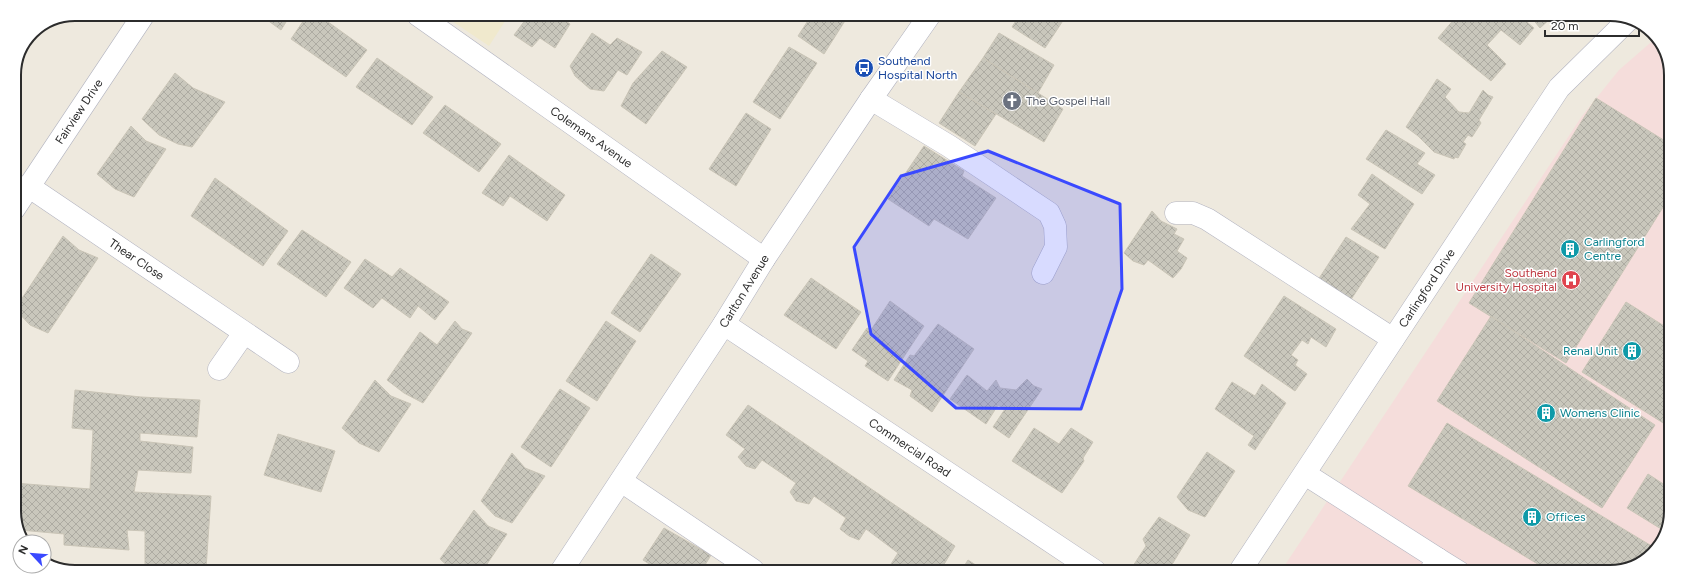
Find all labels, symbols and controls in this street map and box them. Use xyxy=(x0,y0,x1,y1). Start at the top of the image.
scale bar xyxy=(1545,12,1639,38)
text: 20 m xyxy=(1551,19,1579,33)
place label: Southend Hospital North xyxy=(878,54,958,82)
bus stop icon: Southend Hospital North xyxy=(853,57,875,79)
street label: Fairview Drive xyxy=(52,76,106,147)
church icon: The Gospel Hall xyxy=(1001,90,1023,112)
place label: The Gospel Hall xyxy=(1026,94,1110,108)
street label: Colemans Avenue xyxy=(548,103,635,171)
place label: Carlingford Centre xyxy=(1584,235,1644,263)
street label: Thear Close xyxy=(106,236,167,283)
building icon: Carlingford Centre xyxy=(1559,238,1581,260)
street label: Carlingford Drive xyxy=(1396,246,1458,330)
street label: Carlton Avenue xyxy=(716,252,772,330)
place label: Southend University Hospital xyxy=(1455,266,1557,294)
hospital icon: Southend University Hospital xyxy=(1560,269,1582,291)
building icon: Renal Unit xyxy=(1621,340,1643,362)
place label: Renal Unit xyxy=(1563,344,1618,358)
building icon: Womens Clinic xyxy=(1535,402,1557,424)
place label: Womens Clinic xyxy=(1560,406,1641,420)
street label: Commercial Road xyxy=(866,415,953,480)
building icon: Offices xyxy=(1521,506,1543,528)
place label: Offices xyxy=(1546,510,1586,524)
north arrow xyxy=(12,534,52,574)
text: N xyxy=(16,543,31,557)

